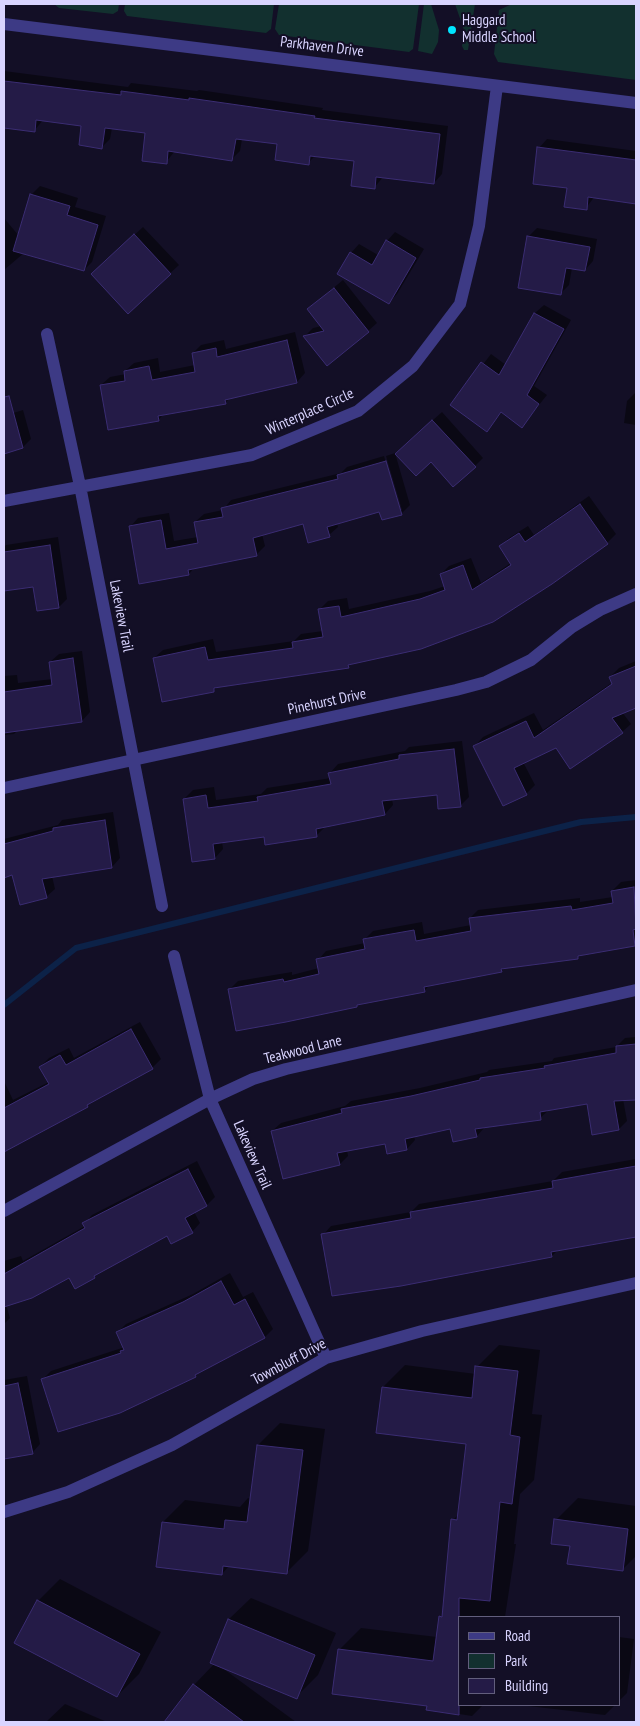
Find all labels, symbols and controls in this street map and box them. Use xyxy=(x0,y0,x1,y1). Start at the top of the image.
place label: Haggard Middle School xyxy=(462,12,535,47)
marker: Haggard Middle School xyxy=(446,24,458,36)
street label: Parkhaven Drive xyxy=(279,33,365,61)
street label: Winterplace Circle xyxy=(263,385,357,439)
street label: Lakeview Trail xyxy=(105,578,137,654)
street label: Pinehurst Drive xyxy=(286,685,368,719)
street label: Teakwood Lane xyxy=(262,1032,344,1068)
street label: Lakeview Trail xyxy=(229,1118,275,1192)
street label: Townbluff Drive xyxy=(249,1335,329,1389)
legend xyxy=(458,1616,620,1706)
text: Road xyxy=(505,1626,531,1645)
text: Park xyxy=(505,1651,527,1670)
text: Building xyxy=(505,1676,548,1695)

